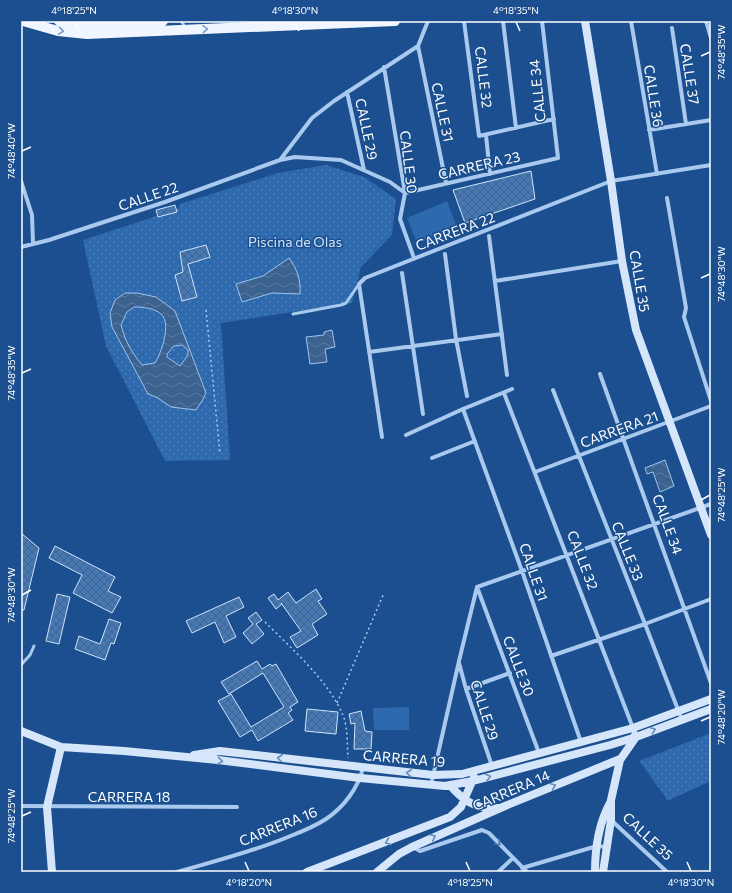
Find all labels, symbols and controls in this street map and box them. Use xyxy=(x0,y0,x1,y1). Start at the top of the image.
text: 4°18'25"N xyxy=(51,4,97,16)
text: 4°18'30"N xyxy=(272,4,318,16)
text: 4°18'35"N xyxy=(493,4,539,16)
one-way arrow xyxy=(202,25,208,34)
text: 74°48'35"W xyxy=(715,25,727,79)
one-way arrow xyxy=(58,26,64,35)
street label: CALLE 37 xyxy=(677,42,703,106)
street label: CALLE 32 xyxy=(472,45,496,109)
street label: CALLE 34 xyxy=(525,58,549,123)
street label: CALLE 36 xyxy=(641,64,667,128)
street label: CALLE 31 xyxy=(428,81,458,143)
street label: CALLE 29 xyxy=(352,97,382,161)
text: 74°48'40"W xyxy=(5,123,17,179)
street label: CALLE 30 xyxy=(397,129,421,195)
street label: CARRERA 23 xyxy=(436,147,522,183)
street label: CALLE 22 xyxy=(116,178,180,214)
street label: CARRERA 22 xyxy=(413,208,497,254)
park label: Piscina de Olas xyxy=(248,233,342,250)
text: 74°48'30"W xyxy=(715,246,727,302)
street label: CALLE 35 xyxy=(626,249,654,313)
text: 74°48'35"W xyxy=(5,346,17,400)
street label: CARRERA 21 xyxy=(578,407,660,451)
text: 74°48'25"W xyxy=(715,468,727,522)
street label: CALLE 34 xyxy=(649,492,687,557)
street label: CALLE 33 xyxy=(608,519,648,583)
street label: CALLE 32 xyxy=(564,528,602,592)
street label: CALLE 31 xyxy=(516,541,552,603)
text: 74°48'30"W xyxy=(5,567,17,623)
street label: CALLE 30 xyxy=(500,633,538,699)
street label: CALLE 29 xyxy=(467,678,503,742)
text: 74°48'20"W xyxy=(715,689,727,745)
one-way arrow xyxy=(650,727,657,735)
street label: CARRERA 19 xyxy=(362,746,446,770)
one-way arrow xyxy=(277,754,283,763)
one-way arrow xyxy=(217,756,223,765)
street label: CARRERA 14 xyxy=(470,766,553,814)
one-way arrow xyxy=(406,768,412,777)
one-way arrow xyxy=(484,773,491,782)
one-way arrow xyxy=(549,783,556,791)
street label: CARRERA 18 xyxy=(88,788,170,805)
text: 74°48'25"W xyxy=(5,789,17,843)
street label: CARRERA 16 xyxy=(237,803,319,849)
street label: CALLE 35 xyxy=(619,809,677,863)
one-way arrow xyxy=(430,834,437,842)
one-way arrow xyxy=(384,837,391,845)
one-way arrow xyxy=(493,838,501,846)
text: 4°18'20"N xyxy=(226,876,272,888)
text: 4°18'25"N xyxy=(447,876,493,888)
text: 4°18'30"N xyxy=(668,876,714,888)

